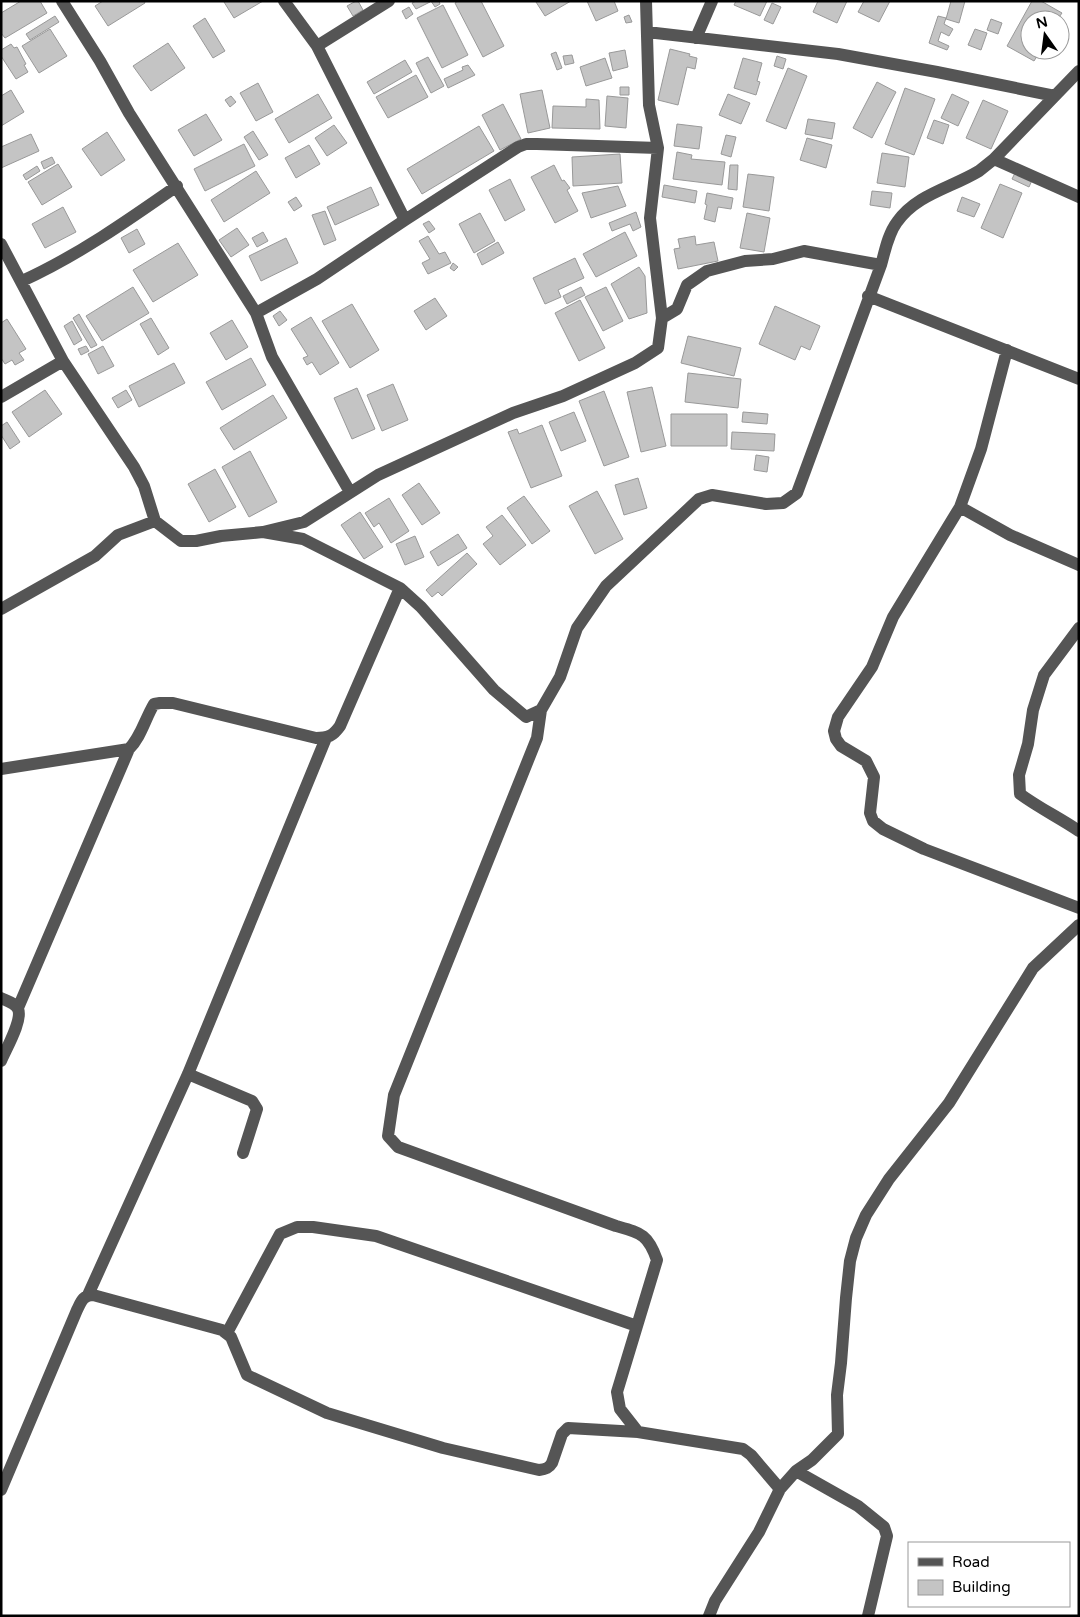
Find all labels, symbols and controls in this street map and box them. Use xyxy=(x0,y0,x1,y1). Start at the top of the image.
north arrow xyxy=(1020,10,1070,60)
text: N xyxy=(1034,13,1049,32)
legend xyxy=(908,1542,1070,1607)
text: Road xyxy=(952,1553,990,1571)
text: Building xyxy=(952,1578,1011,1596)

